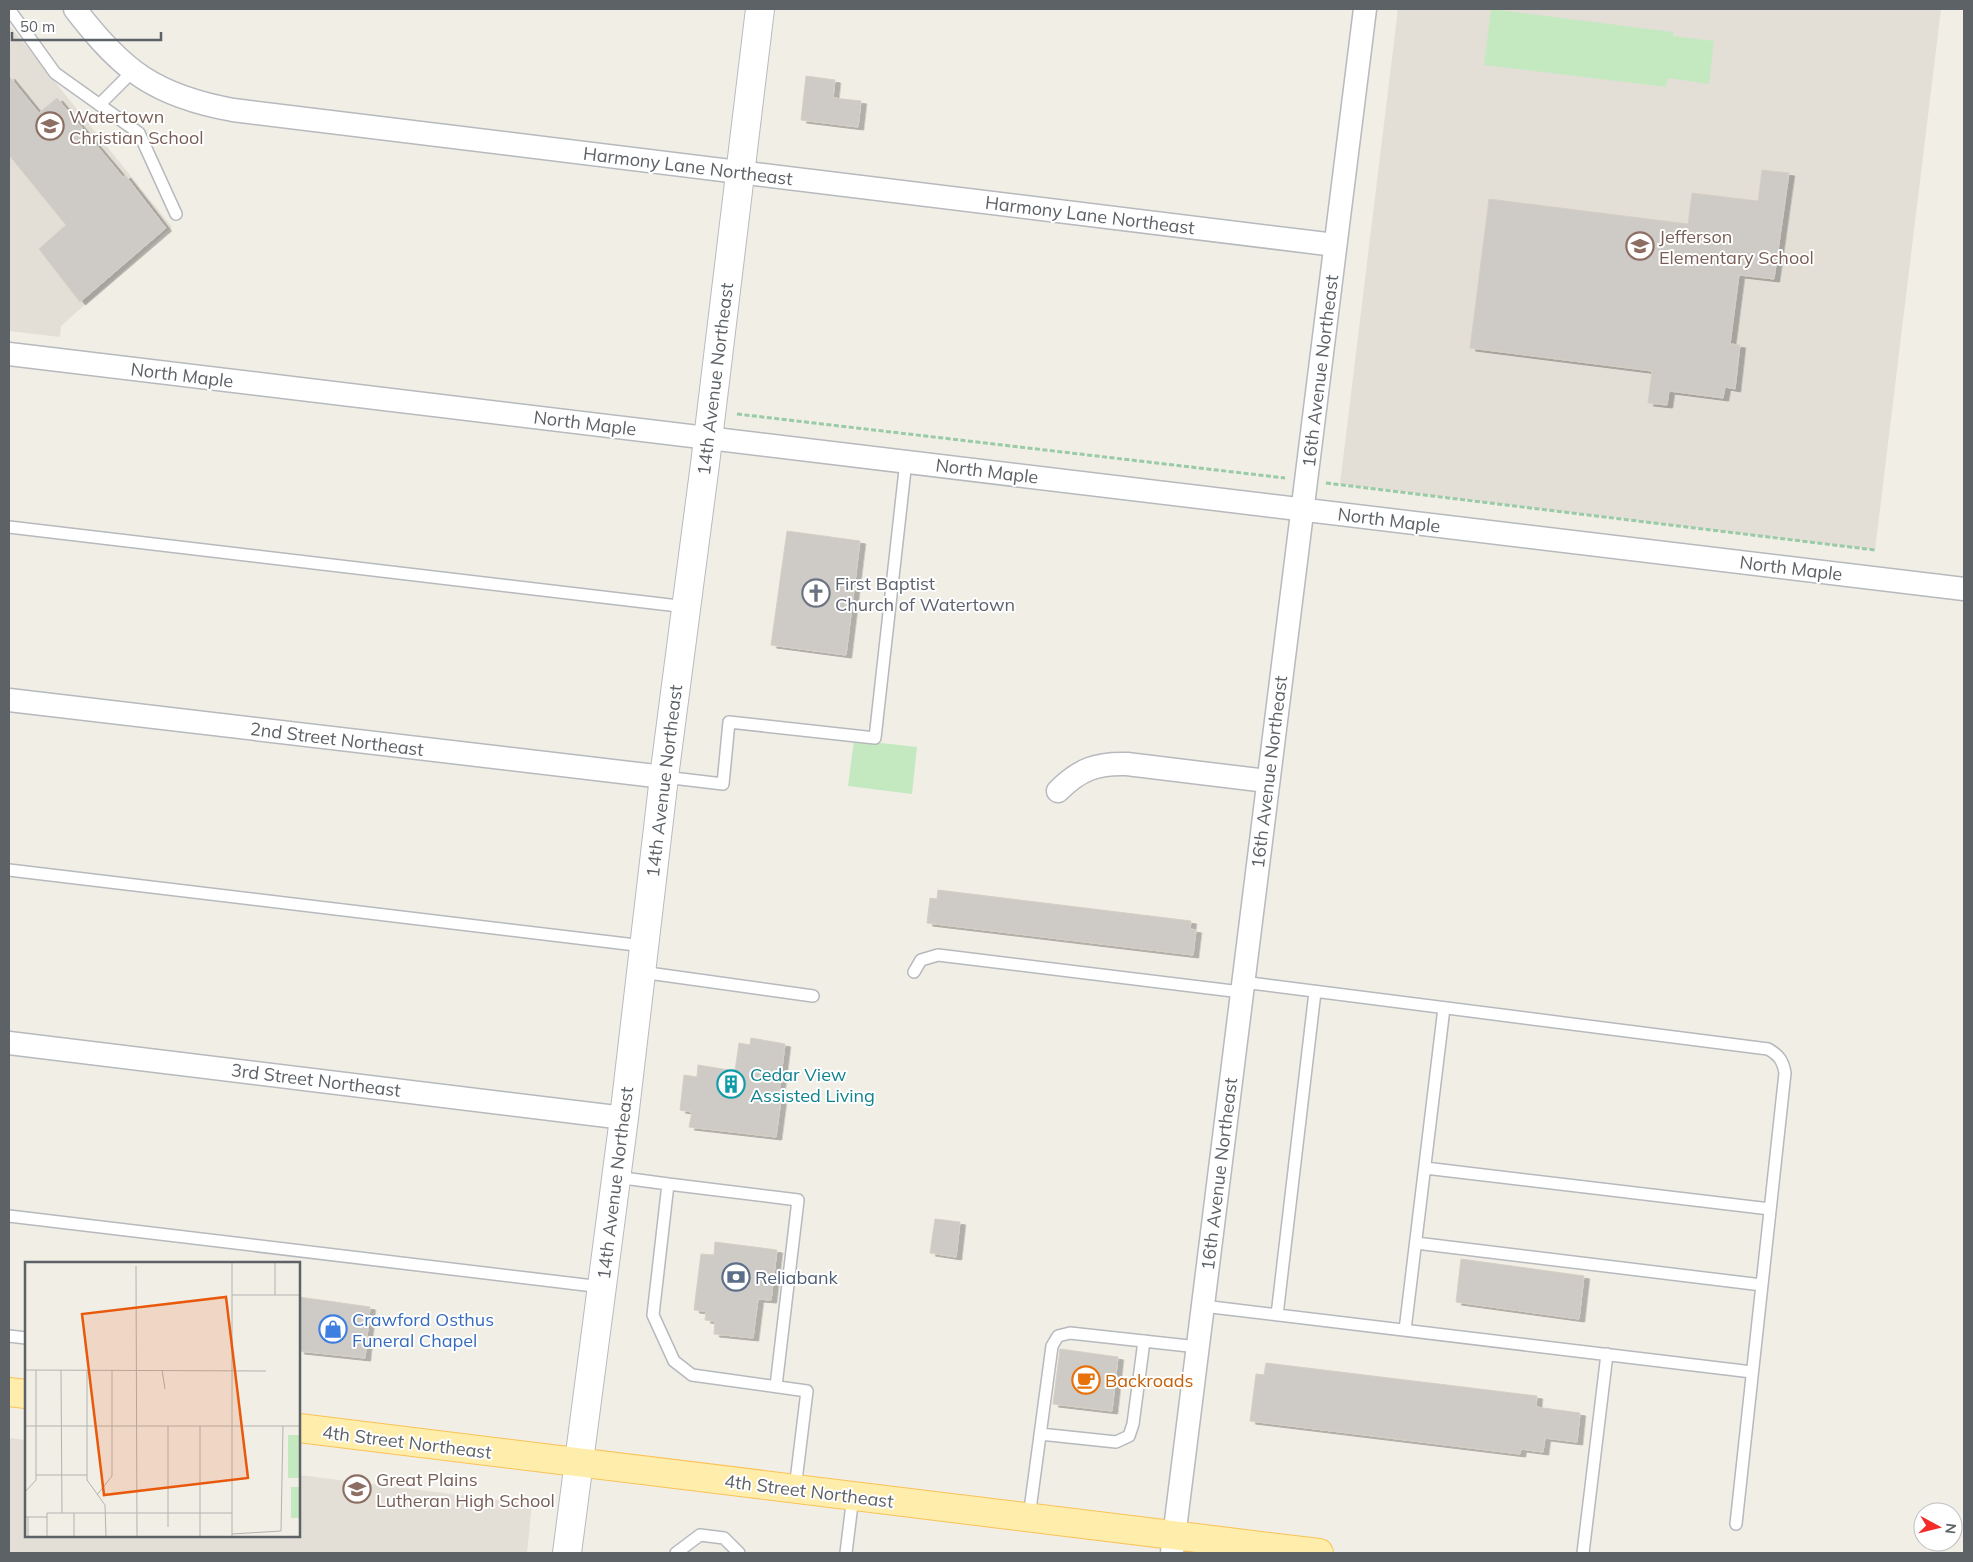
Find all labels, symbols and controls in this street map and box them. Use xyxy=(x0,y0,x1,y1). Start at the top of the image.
scale bar xyxy=(12,10,161,42)
text: 50 m xyxy=(20,17,55,36)
place label: Watertown Christian School xyxy=(69,105,204,149)
school or university icon: Watertown Christian School xyxy=(35,111,65,141)
street label: Harmony Lane Northeast xyxy=(582,142,794,190)
street label: Harmony Lane Northeast xyxy=(984,191,1196,239)
place label: Jefferson Elementary School xyxy=(1659,225,1814,269)
school or university icon: Jefferson Elementary School xyxy=(1625,231,1655,261)
street label: 16th Avenue Northeast xyxy=(1297,273,1343,469)
street label: 14th Avenue Northeast xyxy=(692,281,738,477)
street label: North Maple xyxy=(129,357,235,393)
street label: North Maple xyxy=(532,405,638,441)
street label: North Maple xyxy=(934,453,1040,489)
street label: North Maple xyxy=(1336,502,1442,538)
street label: North Maple xyxy=(1738,550,1844,586)
place label: First Baptist Church of Watertown xyxy=(835,572,1015,616)
church icon: First Baptist Church of Watertown xyxy=(801,578,831,608)
street label: 16th Avenue Northeast xyxy=(1246,674,1292,870)
street label: 14th Avenue Northeast xyxy=(641,683,687,879)
street label: 2nd Street Northeast xyxy=(249,717,425,761)
street label: 3rd Street Northeast xyxy=(230,1058,402,1102)
place label: Cedar View Assisted Living xyxy=(750,1063,875,1107)
building icon: Cedar View Assisted Living xyxy=(716,1069,746,1099)
street label: 16th Avenue Northeast xyxy=(1196,1076,1242,1272)
street label: 14th Avenue Northeast xyxy=(592,1085,638,1281)
inset map xyxy=(25,1262,300,1537)
bank icon: Reliabank xyxy=(721,1262,751,1292)
place label: Reliabank xyxy=(755,1266,839,1289)
place label: Crawford Osthus Funeral Chapel xyxy=(352,1308,494,1352)
shop icon: Crawford Osthus Funeral Chapel xyxy=(318,1314,348,1344)
cafe icon: Backroads xyxy=(1071,1365,1101,1395)
place label: Backroads xyxy=(1105,1369,1194,1392)
street label: 4th Street Northeast xyxy=(321,1420,493,1464)
place label: Great Plains Lutheran High School xyxy=(376,1468,555,1512)
street label: 4th Street Northeast xyxy=(723,1469,895,1513)
school or university icon: Great Plains Lutheran High School xyxy=(342,1474,372,1504)
north arrow xyxy=(1913,1502,1963,1552)
text: N xyxy=(1941,1522,1960,1535)

